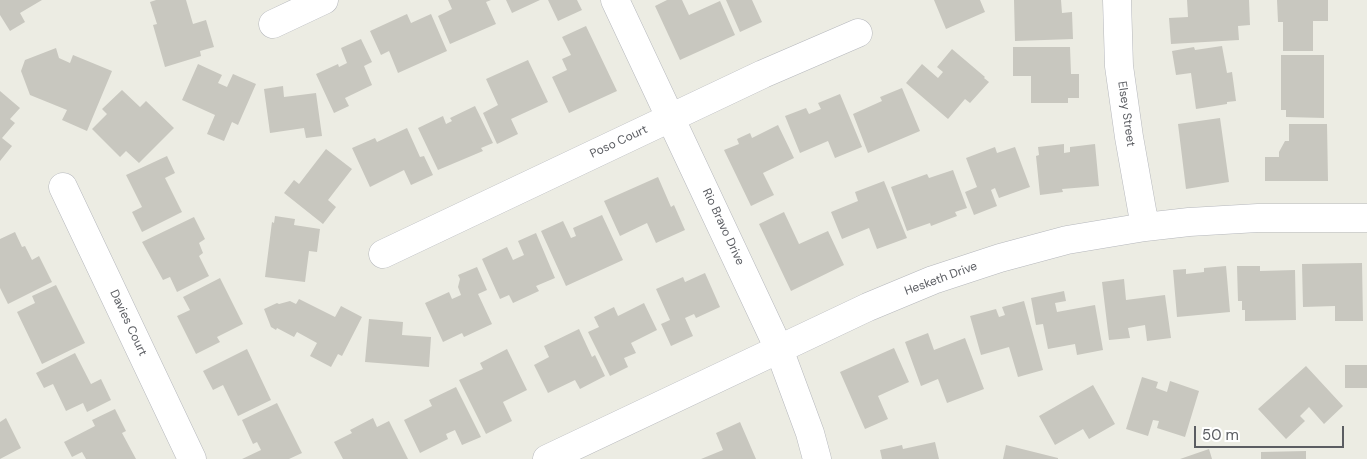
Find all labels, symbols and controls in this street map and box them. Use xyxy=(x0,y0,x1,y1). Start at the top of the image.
street label: Elsey Street xyxy=(1114,80,1138,148)
street label: Poso Court xyxy=(588,122,650,162)
street label: Rio Bravo Drive xyxy=(699,186,747,268)
street label: Hesketh Drive xyxy=(903,259,979,299)
street label: Davies Court xyxy=(106,288,150,358)
scale bar xyxy=(1197,416,1347,448)
text: 50 m xyxy=(1202,425,1239,445)

